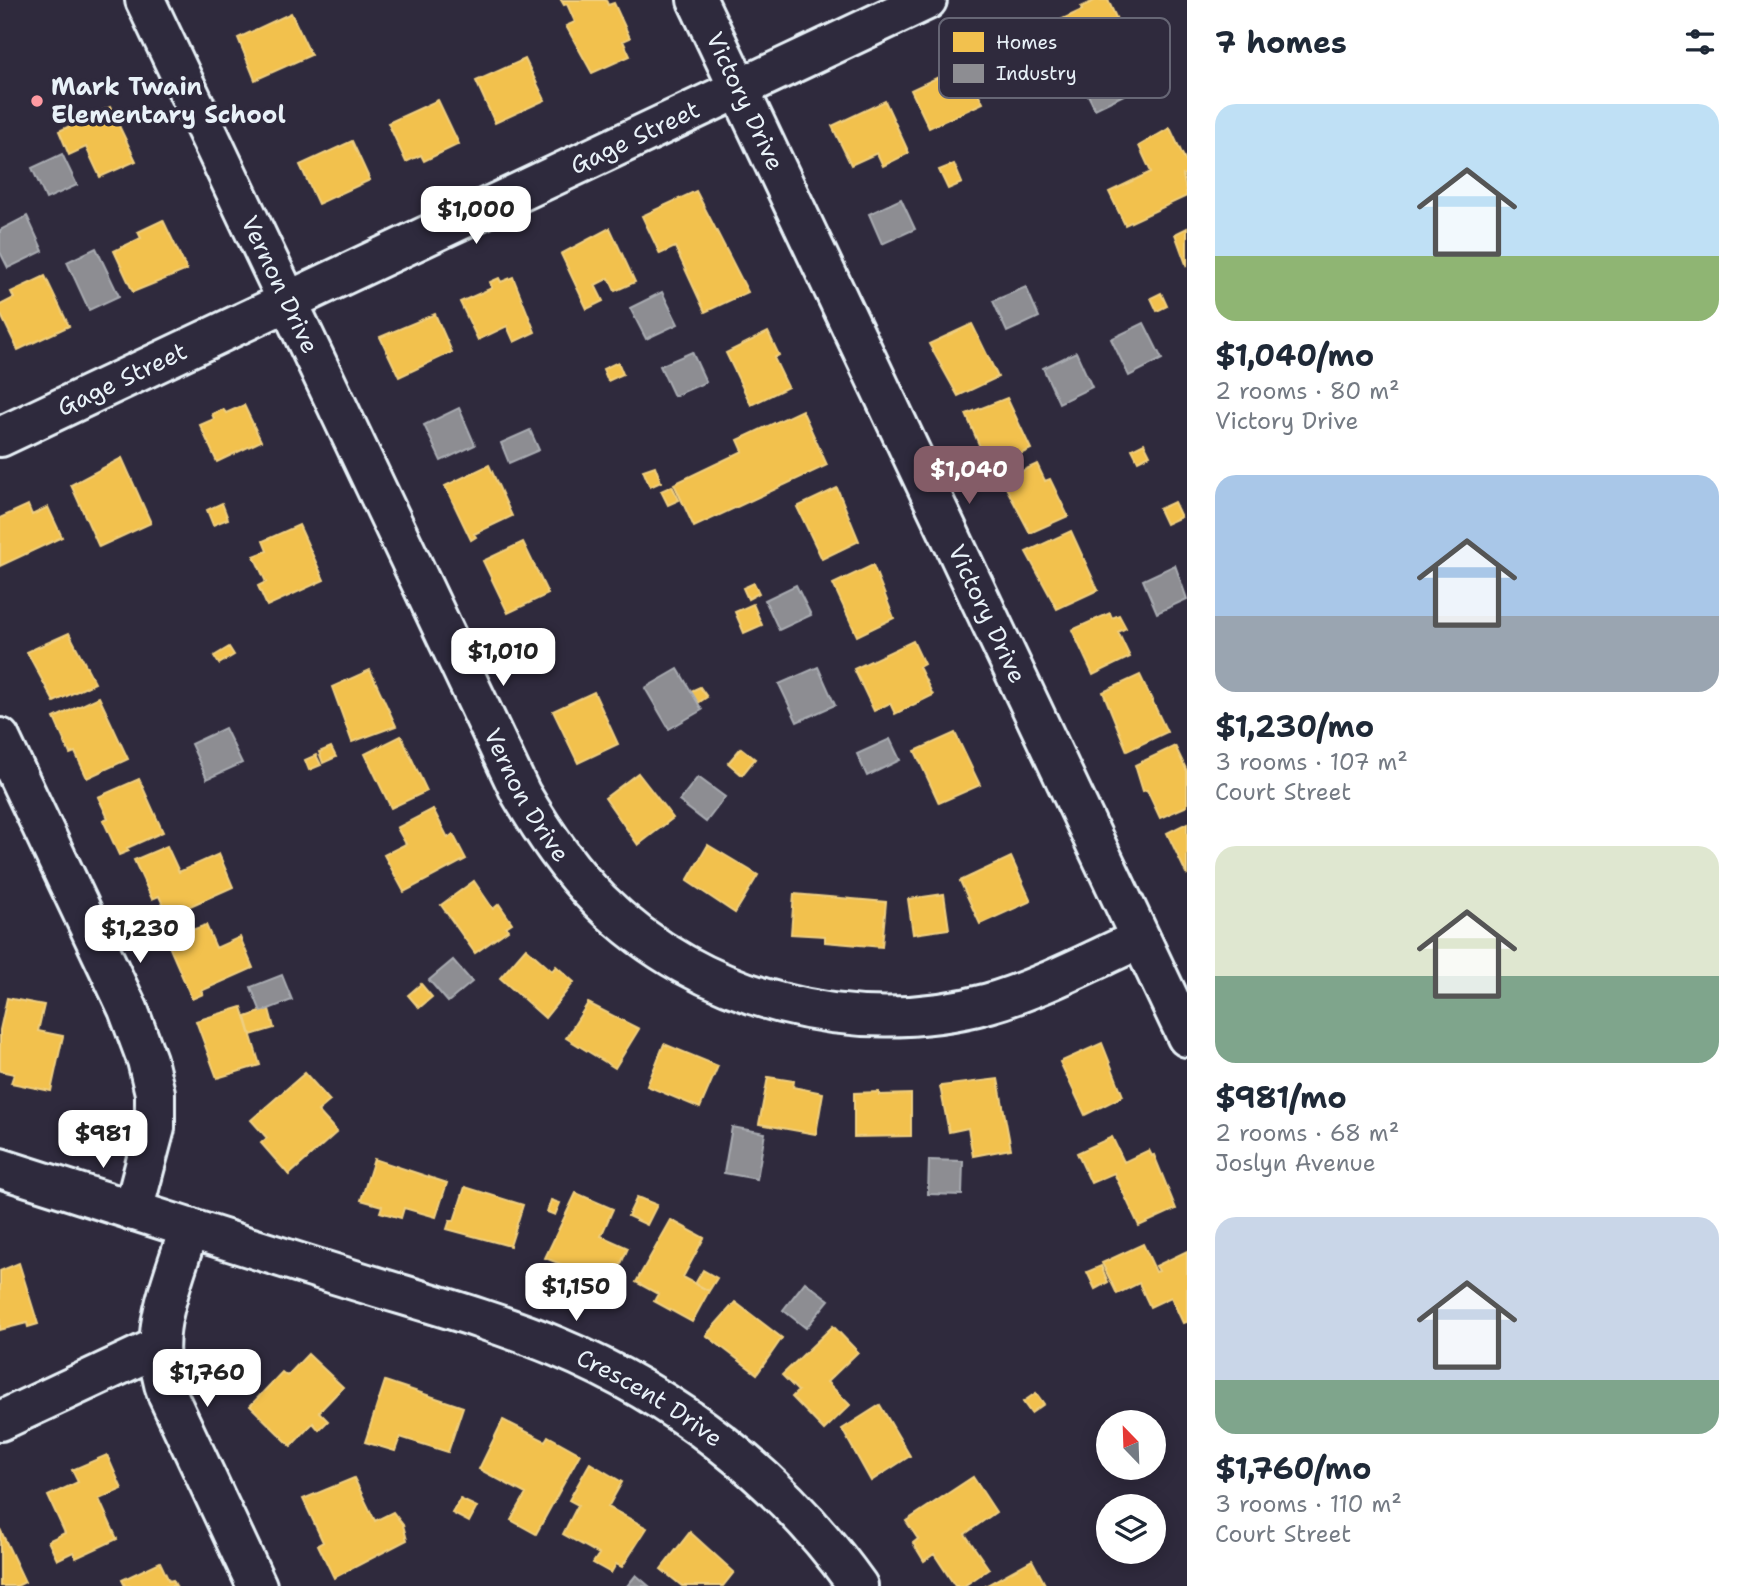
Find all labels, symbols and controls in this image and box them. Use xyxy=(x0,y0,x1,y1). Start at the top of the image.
legend xyxy=(939,18,1170,98)
text: 7 homes xyxy=(1215,22,1347,63)
icon: filters xyxy=(1681,23,1719,61)
street label: Victory Drive xyxy=(698,27,791,176)
text: Homes xyxy=(996,30,1057,55)
text: Industry xyxy=(996,61,1077,86)
place label: Mark Twain Elementary School xyxy=(51,71,286,131)
marker: Mark Twain Elementary School xyxy=(29,93,45,109)
street label: Gage Street xyxy=(565,93,705,182)
icon: home xyxy=(1404,149,1530,275)
pin: $1,000 xyxy=(419,187,533,246)
text: $1,000 xyxy=(437,194,515,224)
street label: Vernon Drive xyxy=(234,211,326,359)
street label: Gage Street xyxy=(52,335,192,424)
text: $1,040/mo xyxy=(1215,335,1374,376)
text: 2 rooms · 80 m² xyxy=(1215,376,1400,406)
text: Victory Drive xyxy=(1215,406,1358,436)
pin: $1,040 xyxy=(912,447,1026,506)
text: $1,040 xyxy=(930,454,1008,484)
icon: home xyxy=(1404,520,1530,646)
street label: Victory Drive xyxy=(941,539,1034,688)
pin: $1,010 xyxy=(446,628,560,688)
text: $1,010 xyxy=(467,636,539,666)
text: $1,230/mo xyxy=(1215,706,1374,747)
street label: Vernon Drive xyxy=(476,723,577,869)
text: 3 rooms · 107 m² xyxy=(1215,747,1408,777)
text: Court Street xyxy=(1215,777,1351,807)
icon: home xyxy=(1404,891,1530,1017)
pin: $1,230 xyxy=(83,906,197,965)
text: $1,230 xyxy=(101,913,179,943)
text: $981/mo xyxy=(1215,1077,1347,1118)
pin: $981 xyxy=(62,1110,144,1170)
text: $981 xyxy=(74,1118,132,1148)
text: 2 rooms · 68 m² xyxy=(1215,1118,1399,1148)
text: Joslyn Avenue xyxy=(1215,1148,1376,1178)
icon: home xyxy=(1404,1262,1530,1388)
pin: $1,150 xyxy=(519,1264,633,1323)
text: $1,150 xyxy=(541,1271,611,1301)
street label: Crescent Drive xyxy=(571,1341,729,1454)
pin: $1,760 xyxy=(150,1350,264,1409)
text: $1,760 xyxy=(169,1357,245,1387)
north arrow xyxy=(1096,1410,1166,1480)
map controls xyxy=(1096,1410,1166,1564)
text: $1,760/mo xyxy=(1215,1448,1371,1489)
text: 3 rooms · 110 m² xyxy=(1215,1489,1402,1519)
button: layers xyxy=(1096,1494,1166,1564)
text: Court Street xyxy=(1215,1519,1351,1549)

